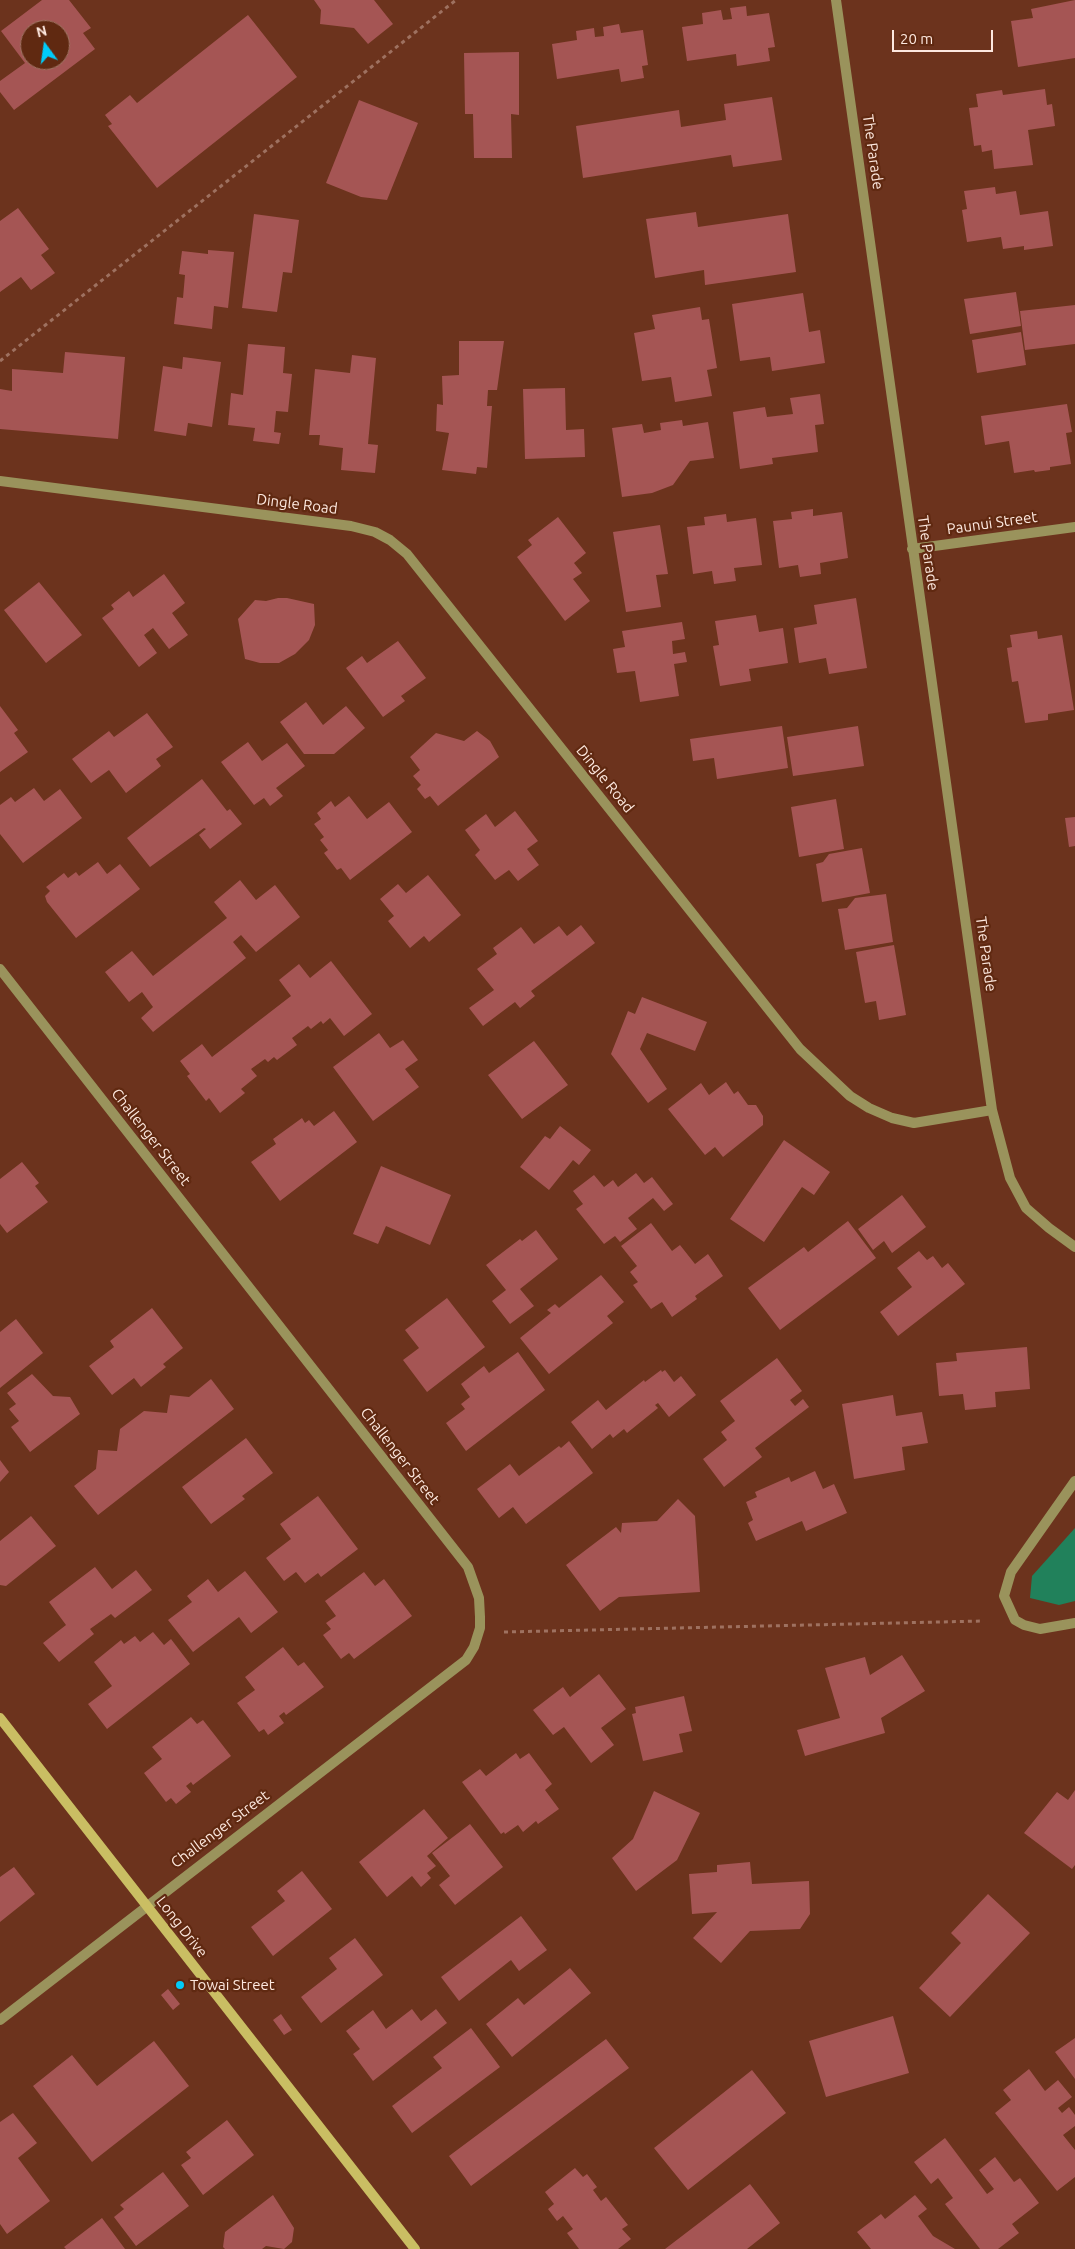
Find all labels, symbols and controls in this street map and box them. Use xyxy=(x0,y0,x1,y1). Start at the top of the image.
north arrow xyxy=(20,20,70,70)
scale bar xyxy=(895,20,996,52)
text: N xyxy=(35,22,49,40)
text: 20 m xyxy=(900,30,933,47)
street label: The Parade xyxy=(859,113,887,191)
street label: Dingle Road xyxy=(255,490,339,518)
street label: Paunui Street xyxy=(946,508,1038,538)
street label: The Parade xyxy=(914,514,942,592)
street label: Dingle Road xyxy=(572,742,638,816)
street label: The Parade xyxy=(972,915,1000,993)
street label: Challenger Street xyxy=(108,1085,194,1189)
street label: Challenger Street xyxy=(357,1404,443,1508)
street label: Challenger Street xyxy=(167,1786,273,1872)
street label: Long Drive xyxy=(153,1893,211,1961)
place label: Towai Street xyxy=(190,1976,275,1994)
marker: Towai Street xyxy=(174,1979,186,1991)

